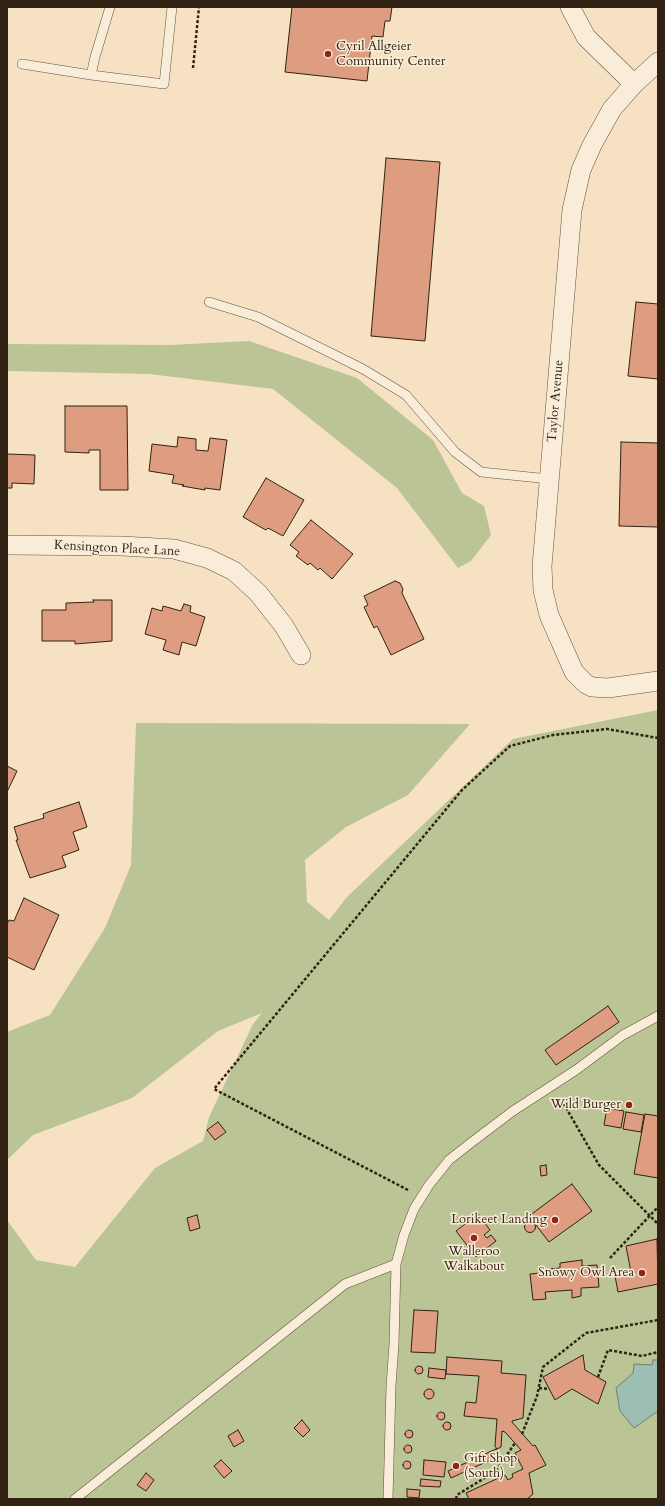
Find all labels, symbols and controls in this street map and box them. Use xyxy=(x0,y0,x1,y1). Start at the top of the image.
place label: Cyril Allgeier Community Center xyxy=(336,39,446,70)
marker: Cyril Allgeier Community Center xyxy=(323,49,333,59)
street label: Taylor Avenue xyxy=(545,359,567,443)
street label: Kensington Place Lane xyxy=(53,538,181,560)
place label: Wild Burger xyxy=(551,1097,621,1113)
marker: Wild Burger xyxy=(624,1100,634,1110)
place label: Lorikeet Landing xyxy=(451,1212,547,1228)
marker: Lorikeet Landing xyxy=(550,1215,560,1225)
marker: Walleroo Walkabout xyxy=(469,1233,479,1243)
place label: Walleroo Walkabout xyxy=(443,1244,505,1275)
place label: Snowy Owl Area xyxy=(538,1265,634,1281)
marker: Snowy Owl Area xyxy=(637,1268,647,1278)
place label: Gift Shop (South) xyxy=(464,1451,517,1482)
marker: Gift Shop (South) xyxy=(451,1461,461,1471)

